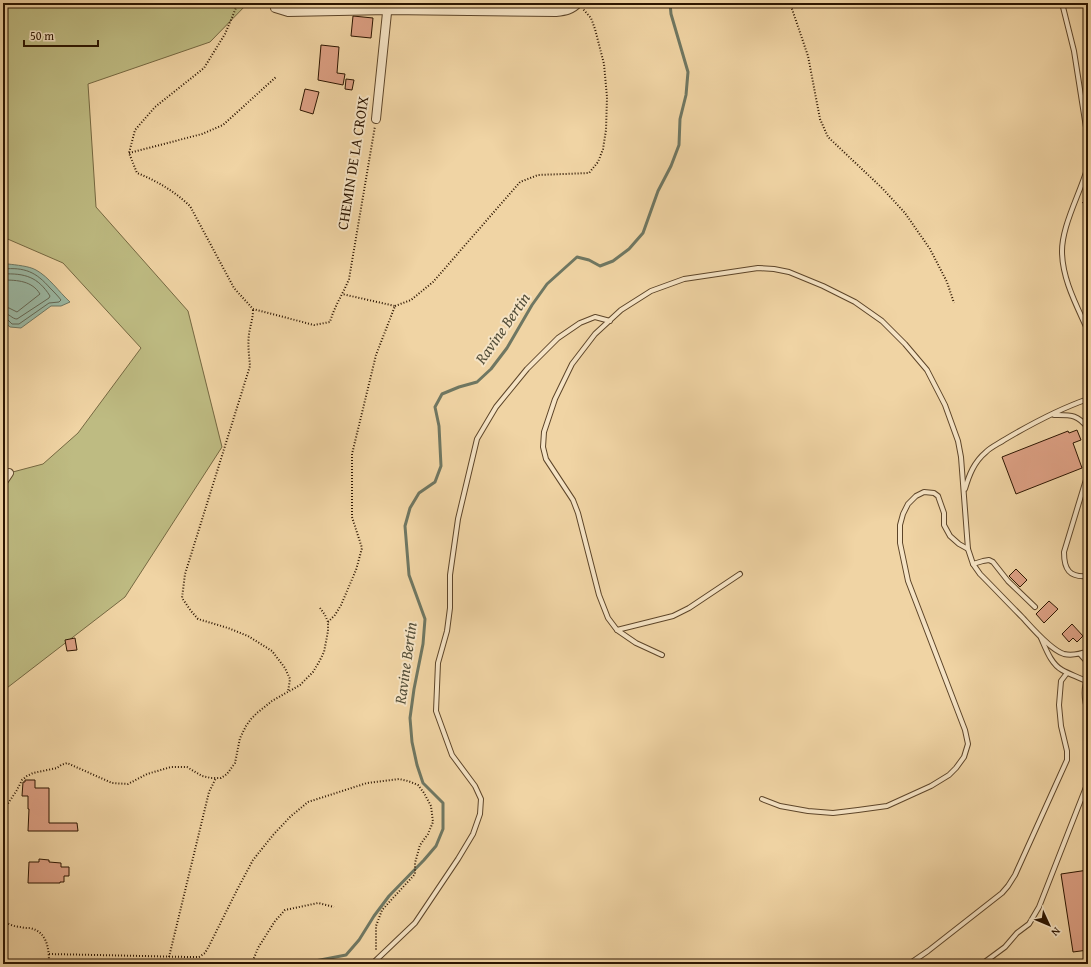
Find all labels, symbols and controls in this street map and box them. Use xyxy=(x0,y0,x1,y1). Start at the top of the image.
scale bar xyxy=(24,22,98,48)
text: 50 m xyxy=(30,27,54,44)
street label: CHEMIN DE LA CROIX xyxy=(332,94,374,231)
water label: Ravine Bertin xyxy=(468,287,536,370)
water label: Ravine Bertin xyxy=(387,620,423,707)
north arrow xyxy=(1029,905,1069,945)
text: N xyxy=(1047,924,1065,941)

